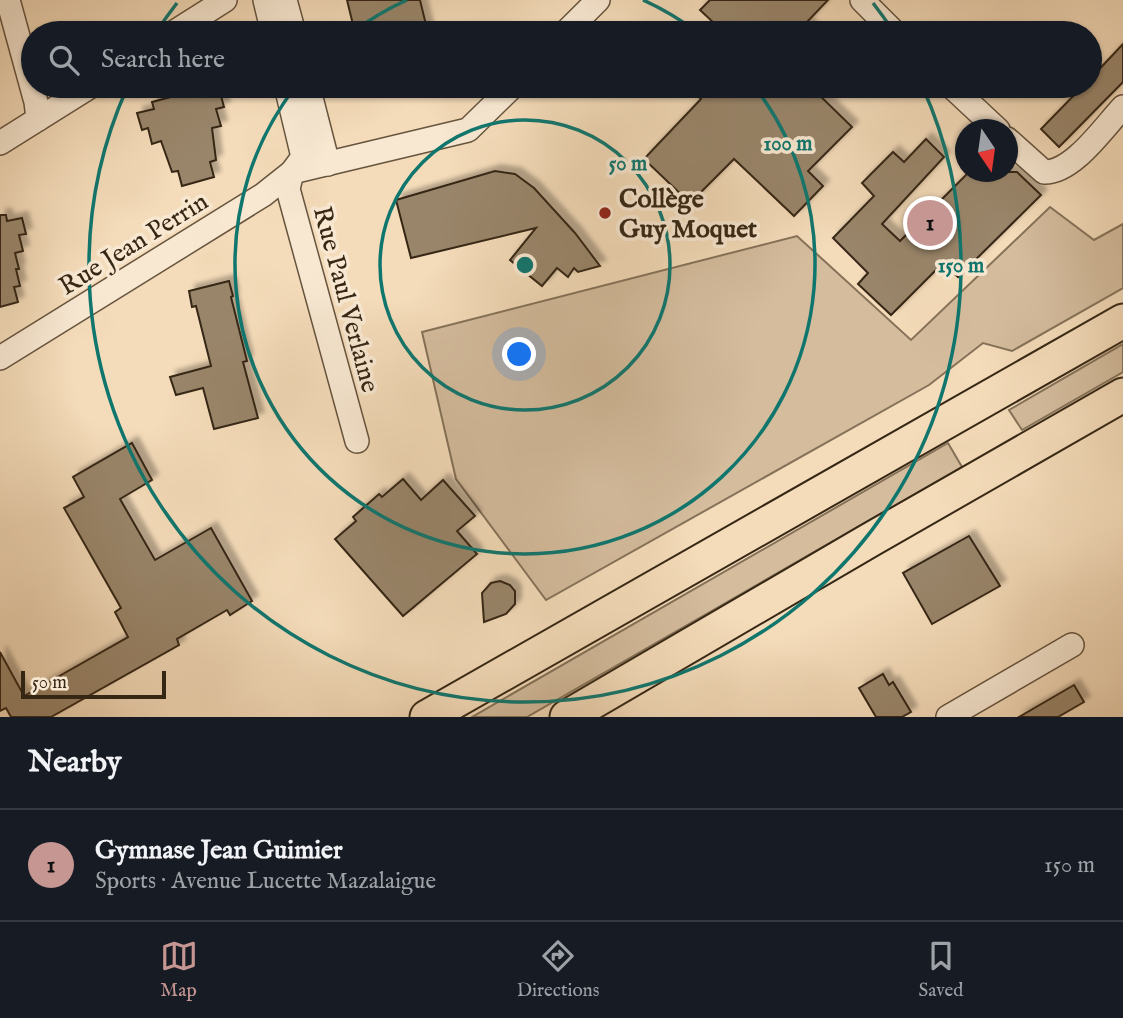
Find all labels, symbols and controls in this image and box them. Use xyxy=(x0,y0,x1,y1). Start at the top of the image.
search box xyxy=(21,21,1102,98)
icon: search xyxy=(45,41,83,79)
text: Search here xyxy=(101,43,225,76)
north arrow xyxy=(955,119,1018,182)
text: 100 m xyxy=(763,131,813,158)
text: 50 m xyxy=(609,151,648,178)
place label: Collège Guy Moquet xyxy=(619,183,757,246)
street label: Rue Jean Perrin xyxy=(53,185,215,303)
pin: 1 xyxy=(907,197,953,249)
street label: Rue Paul Verlaine xyxy=(305,203,386,396)
marker: Collège Guy Moquet xyxy=(597,205,613,221)
centre of rings xyxy=(513,253,537,277)
text: 150 m xyxy=(938,253,985,280)
your location xyxy=(502,337,536,371)
scale bar xyxy=(21,668,166,700)
text: 50 m xyxy=(32,671,67,695)
text: Nearby xyxy=(28,744,121,782)
text: Gymnase Jean Guimier xyxy=(95,834,343,867)
text: 1 xyxy=(47,851,55,880)
text: 150 m xyxy=(1044,851,1095,880)
text: Sports · Avenue Lucette Mazalaigue xyxy=(95,867,436,896)
tab: Map xyxy=(160,937,198,1003)
tab: Directions xyxy=(517,937,599,1003)
tab: Saved xyxy=(918,937,963,1003)

